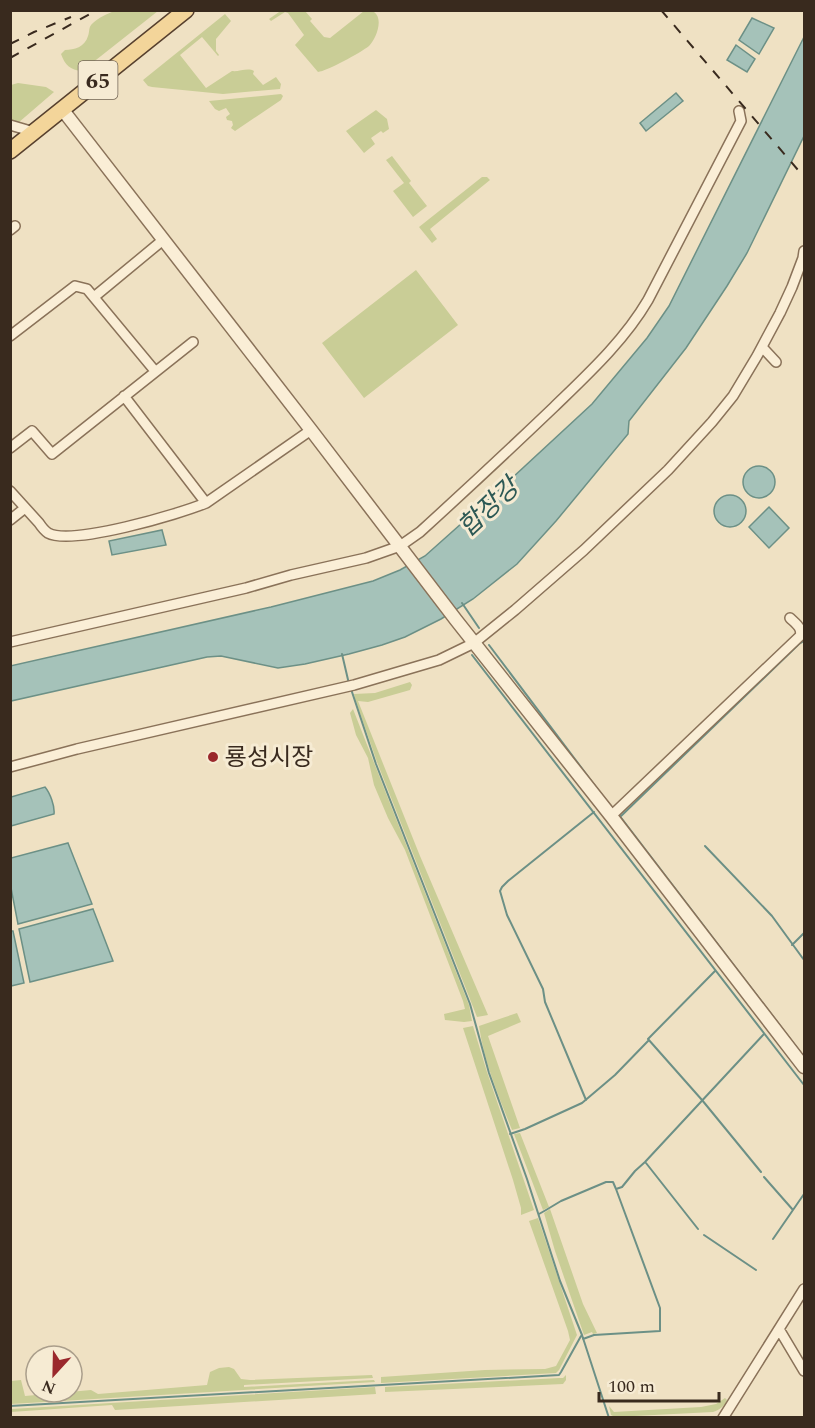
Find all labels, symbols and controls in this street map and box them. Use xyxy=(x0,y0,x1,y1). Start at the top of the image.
road number: 65 xyxy=(78,61,118,99)
water label: 합장강 xyxy=(449,467,531,547)
place label: 룡성시장 xyxy=(225,740,313,776)
marker: 룡성시장 xyxy=(206,750,220,764)
north arrow xyxy=(24,1344,84,1404)
scale bar xyxy=(599,1365,719,1403)
text: N xyxy=(38,1373,59,1401)
text: 100 m xyxy=(608,1373,655,1400)

